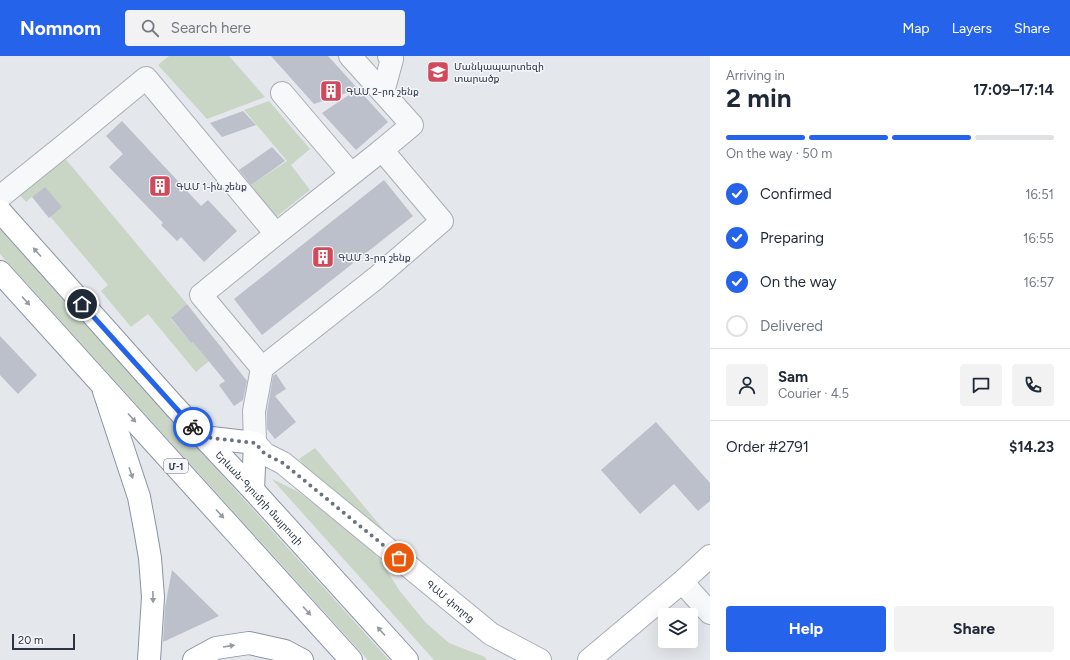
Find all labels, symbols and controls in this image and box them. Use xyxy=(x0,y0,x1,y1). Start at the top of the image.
search box xyxy=(125,10,405,46)
text: Nomnom xyxy=(20,17,101,40)
icon: search xyxy=(139,17,161,39)
text: Search here xyxy=(171,19,251,37)
text: Map xyxy=(902,20,930,37)
text: Layers xyxy=(952,20,992,37)
text: Share xyxy=(1014,20,1050,37)
school or university icon: Մանկապարտեզի տարածք xyxy=(425,59,451,85)
place label: Մանկապարտեզի տարածք xyxy=(454,60,544,85)
text: Arriving in xyxy=(726,68,785,83)
building icon: ԳԱՄ 2-րդ շենք xyxy=(318,78,344,104)
text: 17:09–17:14 xyxy=(973,81,1054,99)
text: 2 min xyxy=(726,82,792,114)
place label: ԳԱՄ 2-րդ շենք xyxy=(346,85,419,98)
text: On the way · 50 m xyxy=(726,146,832,161)
building icon: ԳԱՄ 1-ին շենք xyxy=(147,173,173,199)
place label: ԳԱՄ 1-ին շենք xyxy=(176,180,247,193)
icon: check xyxy=(726,183,748,205)
text: Confirmed xyxy=(760,185,832,203)
text: 16:51 xyxy=(1025,187,1054,202)
icon: check xyxy=(726,227,748,249)
text: Preparing xyxy=(760,229,824,247)
text: 16:55 xyxy=(1023,231,1054,246)
building icon: ԳԱՄ 3-րդ շենք xyxy=(310,244,336,270)
one-way arrow xyxy=(32,247,41,258)
place label: ԳԱՄ 3-րդ շենք xyxy=(338,251,411,264)
icon: check xyxy=(726,271,748,293)
text: On the way xyxy=(760,273,837,291)
text: 16:57 xyxy=(1024,275,1054,290)
pin xyxy=(65,287,99,321)
icon: home xyxy=(71,293,93,315)
one-way arrow xyxy=(22,296,31,306)
text: Delivered xyxy=(760,317,823,335)
button: person xyxy=(726,364,768,406)
button: chat xyxy=(960,364,1002,406)
button: phone xyxy=(1012,364,1054,406)
text: Sam xyxy=(778,368,808,386)
text: Courier · 4.5 xyxy=(778,386,849,401)
courier xyxy=(173,407,213,447)
one-way arrow xyxy=(128,413,137,423)
icon: bike xyxy=(182,416,204,438)
text: Order #2791 xyxy=(726,438,809,456)
text: $14.23 xyxy=(1009,438,1054,456)
street label: Երևան-Գյումրի մայրուղի xyxy=(213,448,306,548)
road number: Մ-1 xyxy=(164,459,188,473)
one-way arrow xyxy=(129,467,135,479)
one-way arrow xyxy=(215,509,224,520)
pin xyxy=(382,541,416,575)
icon: bag xyxy=(388,547,410,569)
street label: ԳԱՄ փողոց xyxy=(424,577,478,625)
one-way arrow xyxy=(149,591,156,603)
one-way arrow xyxy=(302,606,311,616)
button: Help xyxy=(726,606,886,652)
button: Share xyxy=(894,606,1054,652)
map controls xyxy=(658,608,698,648)
button: layers xyxy=(658,608,698,648)
one-way arrow xyxy=(376,626,386,636)
scale bar xyxy=(12,632,75,651)
text: 20 m xyxy=(18,634,43,647)
one-way arrow xyxy=(223,642,235,648)

